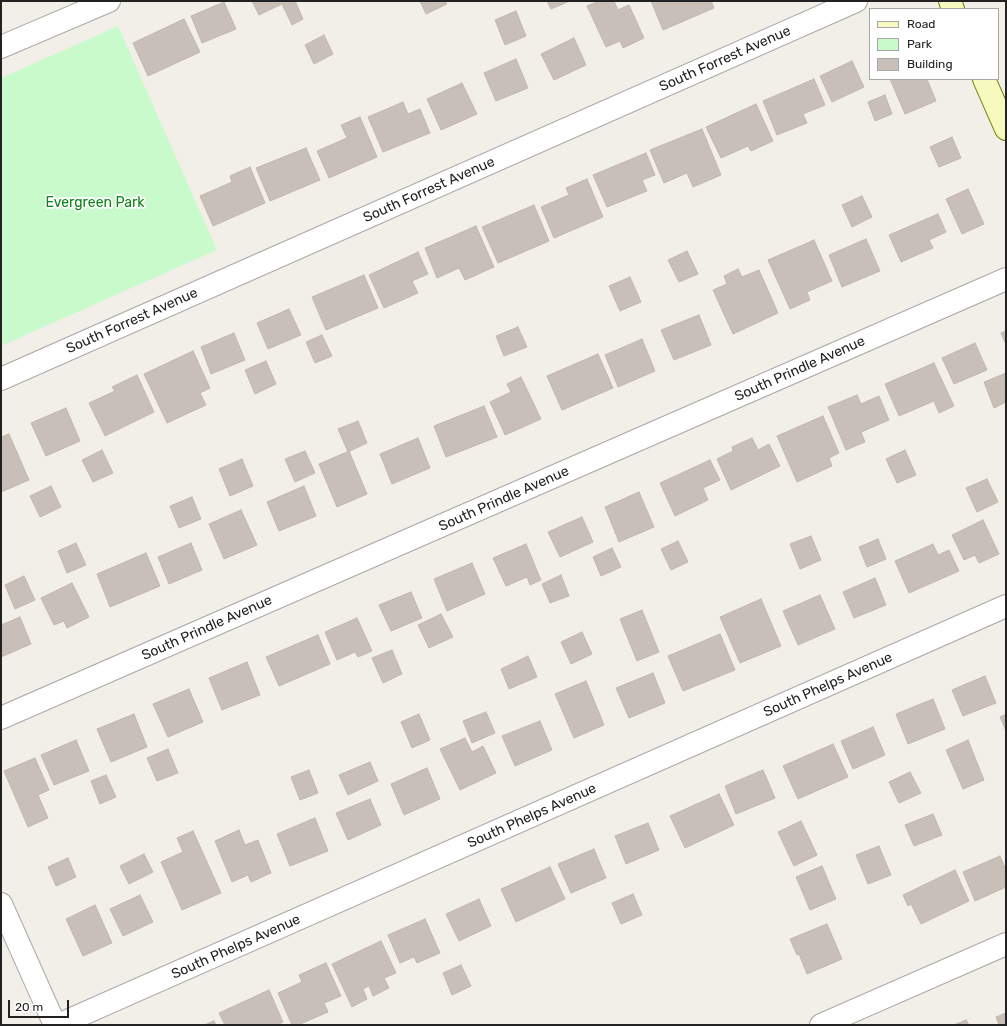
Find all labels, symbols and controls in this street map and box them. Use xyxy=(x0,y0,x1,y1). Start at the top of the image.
legend xyxy=(869,8,999,80)
text: Road xyxy=(907,17,935,31)
street label: South Forrest Avenue xyxy=(657,22,793,96)
text: Park xyxy=(907,37,932,51)
text: Building xyxy=(907,57,953,71)
street label: South Forrest Avenue xyxy=(361,153,497,227)
park label: Evergreen Park xyxy=(45,195,145,211)
street label: South Forrest Avenue xyxy=(64,284,200,358)
street label: South Prindle Avenue xyxy=(732,333,868,405)
street label: South Prindle Avenue xyxy=(436,463,572,535)
street label: South Prindle Avenue xyxy=(139,592,275,664)
street label: South Phelps Avenue xyxy=(761,649,895,721)
street label: South Phelps Avenue xyxy=(465,780,599,852)
street label: South Phelps Avenue xyxy=(169,911,303,983)
scale bar xyxy=(10,992,71,1018)
text: 20 m xyxy=(15,1000,43,1014)

